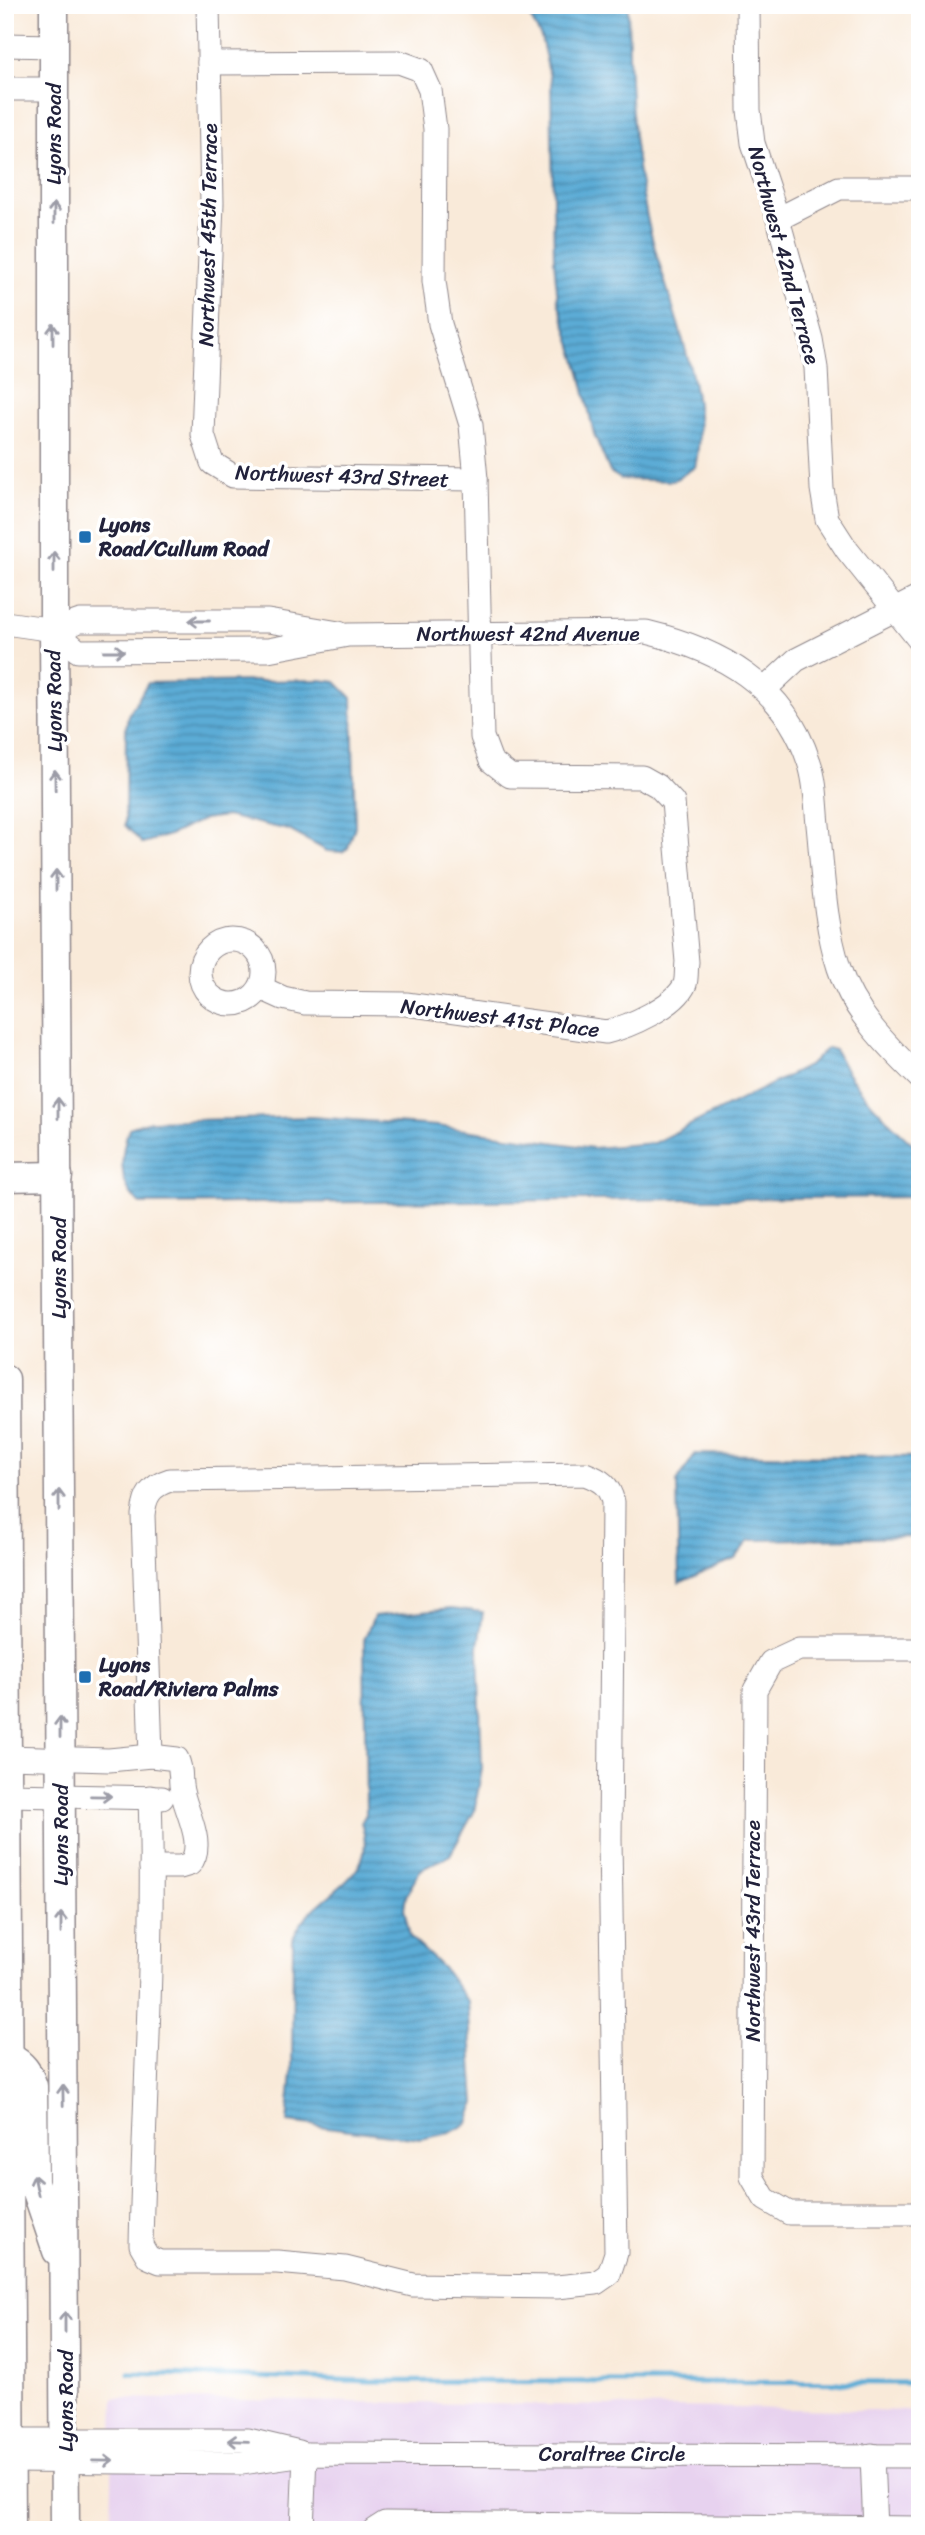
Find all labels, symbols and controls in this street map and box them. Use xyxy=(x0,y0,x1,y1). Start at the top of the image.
street label: Lyons Road xyxy=(35,81,73,185)
street label: Northwest 45th Terrace xyxy=(187,123,229,347)
street label: Northwest 42nd Terrace xyxy=(737,141,831,369)
one-way arrow xyxy=(47,201,61,224)
one-way arrow xyxy=(46,323,60,346)
street label: Northwest 43rd Street xyxy=(235,453,449,499)
place label: Lyons Road/Cullum Road xyxy=(98,506,270,568)
marker: Lyons Road/Cullum Road xyxy=(77,529,93,545)
one-way arrow xyxy=(47,551,61,574)
one-way arrow xyxy=(188,614,211,628)
street label: Northwest 42nd Avenue xyxy=(416,615,640,653)
one-way arrow xyxy=(102,644,125,658)
street label: Lyons Road xyxy=(34,648,74,752)
one-way arrow xyxy=(48,769,62,792)
one-way arrow xyxy=(49,869,63,892)
street label: Northwest 41st Place xyxy=(398,987,602,1049)
one-way arrow xyxy=(51,1097,65,1120)
street label: Lyons Road xyxy=(40,1215,78,1319)
one-way arrow xyxy=(52,1489,66,1512)
place label: Lyons Road/Riviera Palms xyxy=(98,1646,279,1708)
marker: Lyons Road/Riviera Palms xyxy=(77,1669,93,1685)
one-way arrow xyxy=(53,1716,67,1739)
street label: Lyons Road xyxy=(42,1782,80,1886)
one-way arrow xyxy=(89,1790,112,1803)
street label: Northwest 43rd Terrace xyxy=(734,1820,772,2042)
one-way arrow xyxy=(54,1911,68,1934)
one-way arrow xyxy=(56,2084,69,2107)
one-way arrow xyxy=(29,2174,42,2197)
one-way arrow xyxy=(58,2311,72,2334)
street label: Lyons Road xyxy=(47,2348,85,2452)
one-way arrow xyxy=(227,2434,250,2447)
street label: Coraltree Circle xyxy=(539,2435,685,2473)
one-way arrow xyxy=(91,2455,114,2468)

